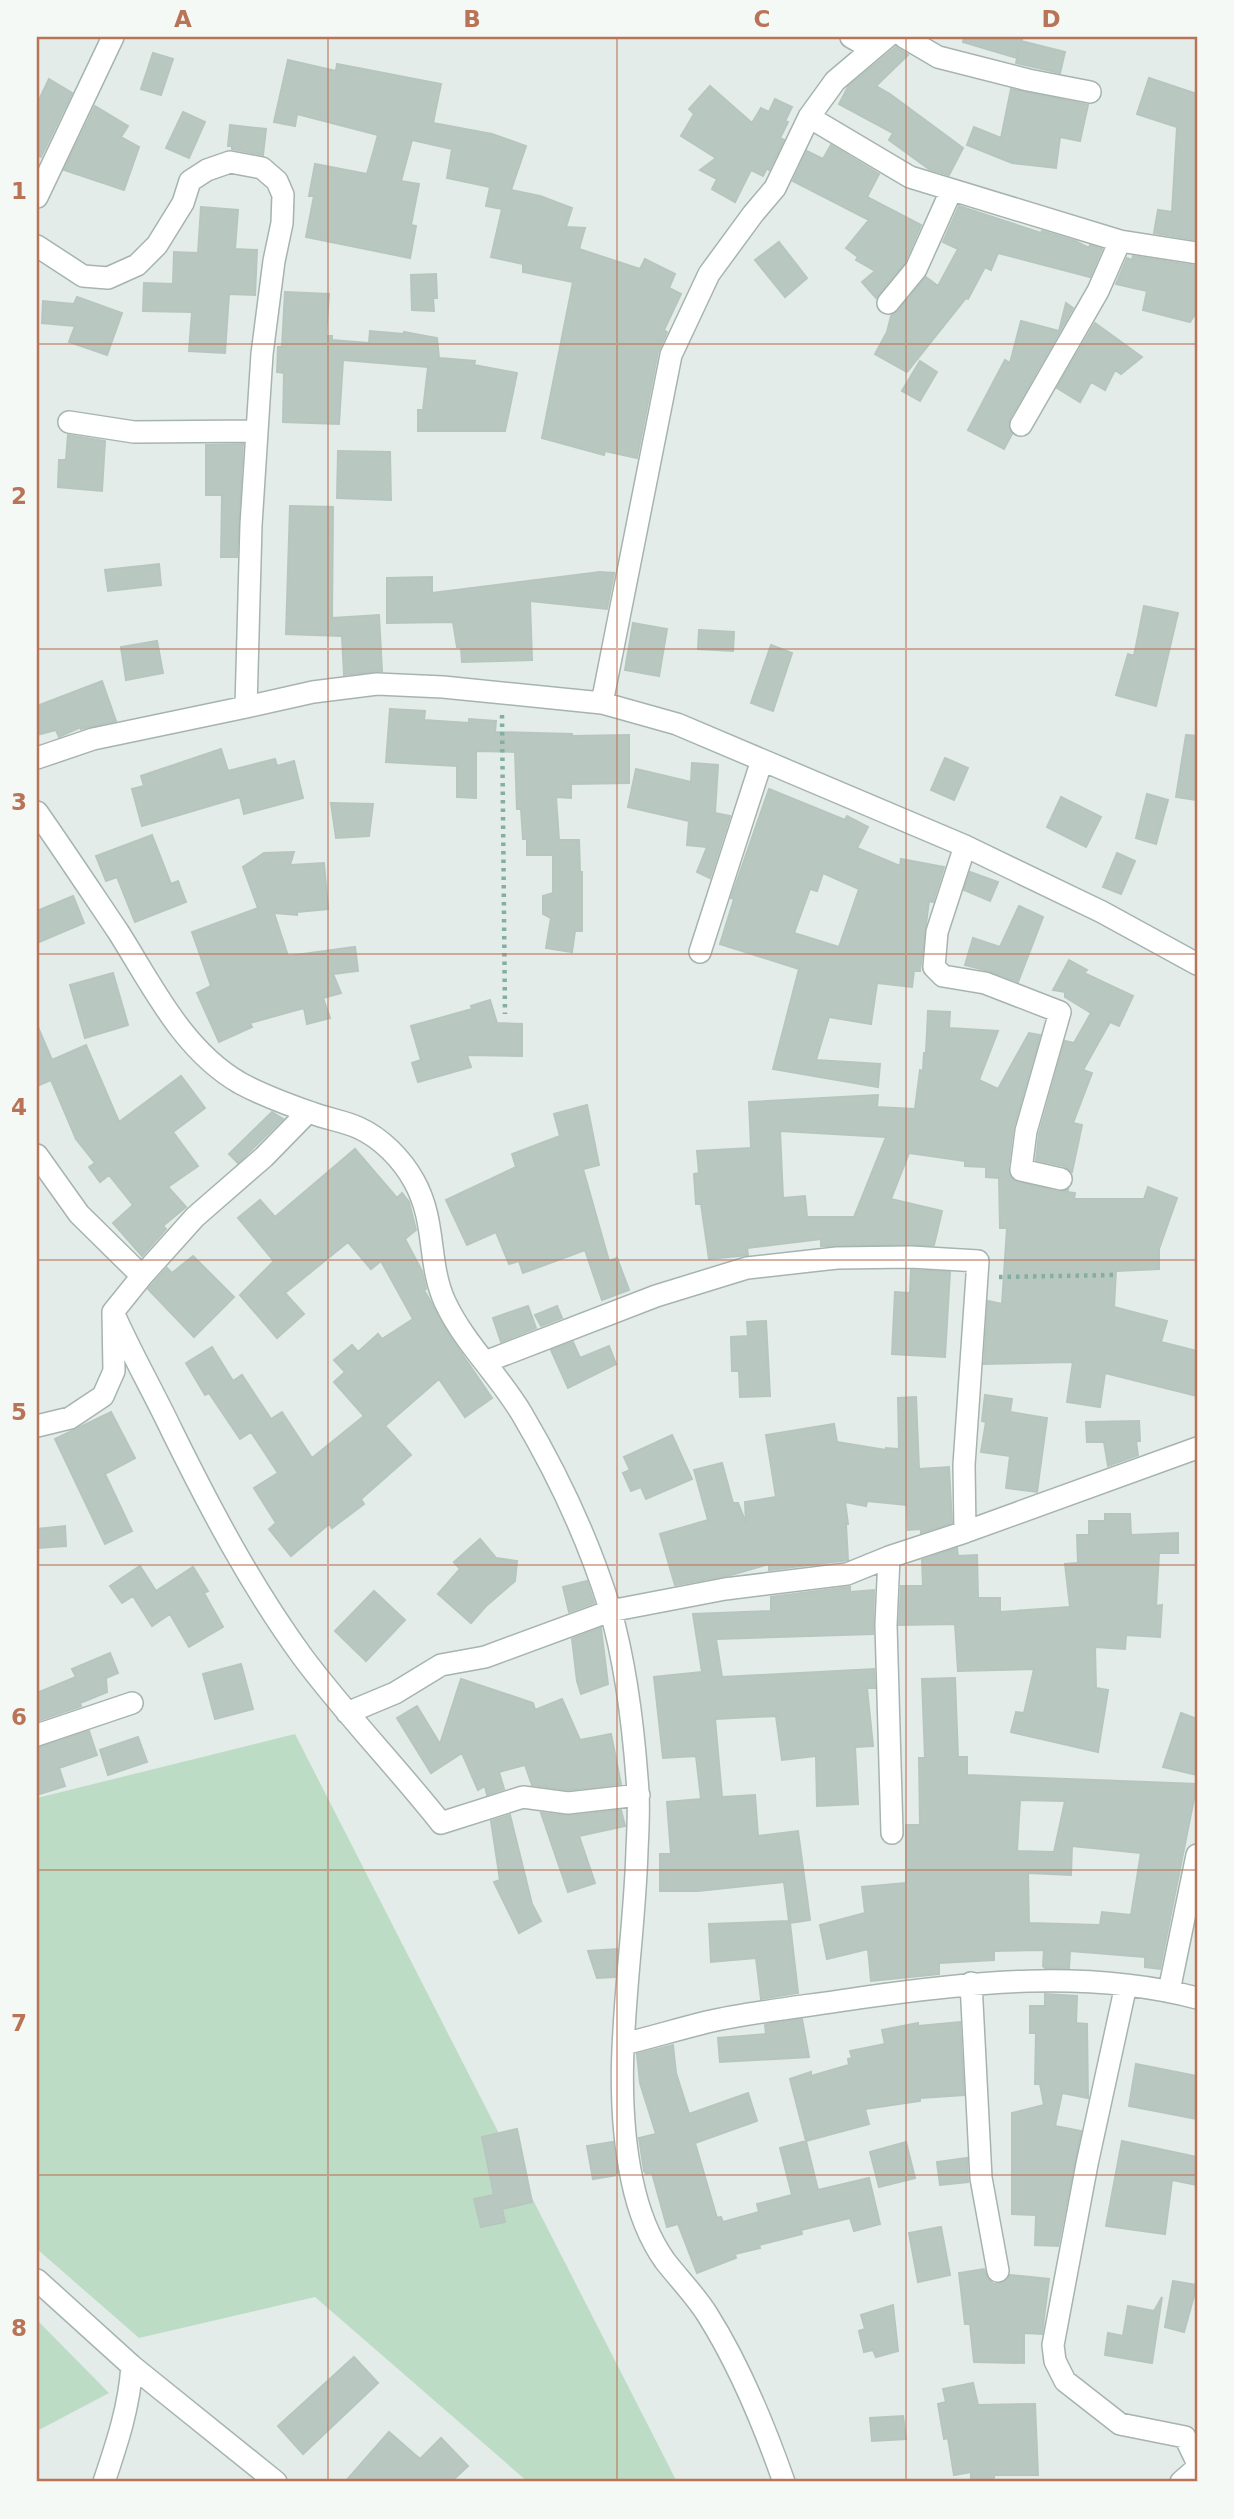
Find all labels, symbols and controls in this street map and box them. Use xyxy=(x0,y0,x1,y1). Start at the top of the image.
text: A xyxy=(174,6,192,32)
text: B xyxy=(463,6,481,32)
text: C xyxy=(754,6,770,32)
text: D xyxy=(1041,6,1061,32)
text: 1 xyxy=(11,178,27,204)
text: 2 xyxy=(11,483,27,509)
text: 3 xyxy=(11,789,27,815)
text: 4 xyxy=(11,1094,27,1120)
text: 5 xyxy=(11,1399,27,1425)
text: 6 xyxy=(11,1704,27,1730)
text: 7 xyxy=(11,2010,27,2036)
text: 8 xyxy=(11,2315,27,2341)

